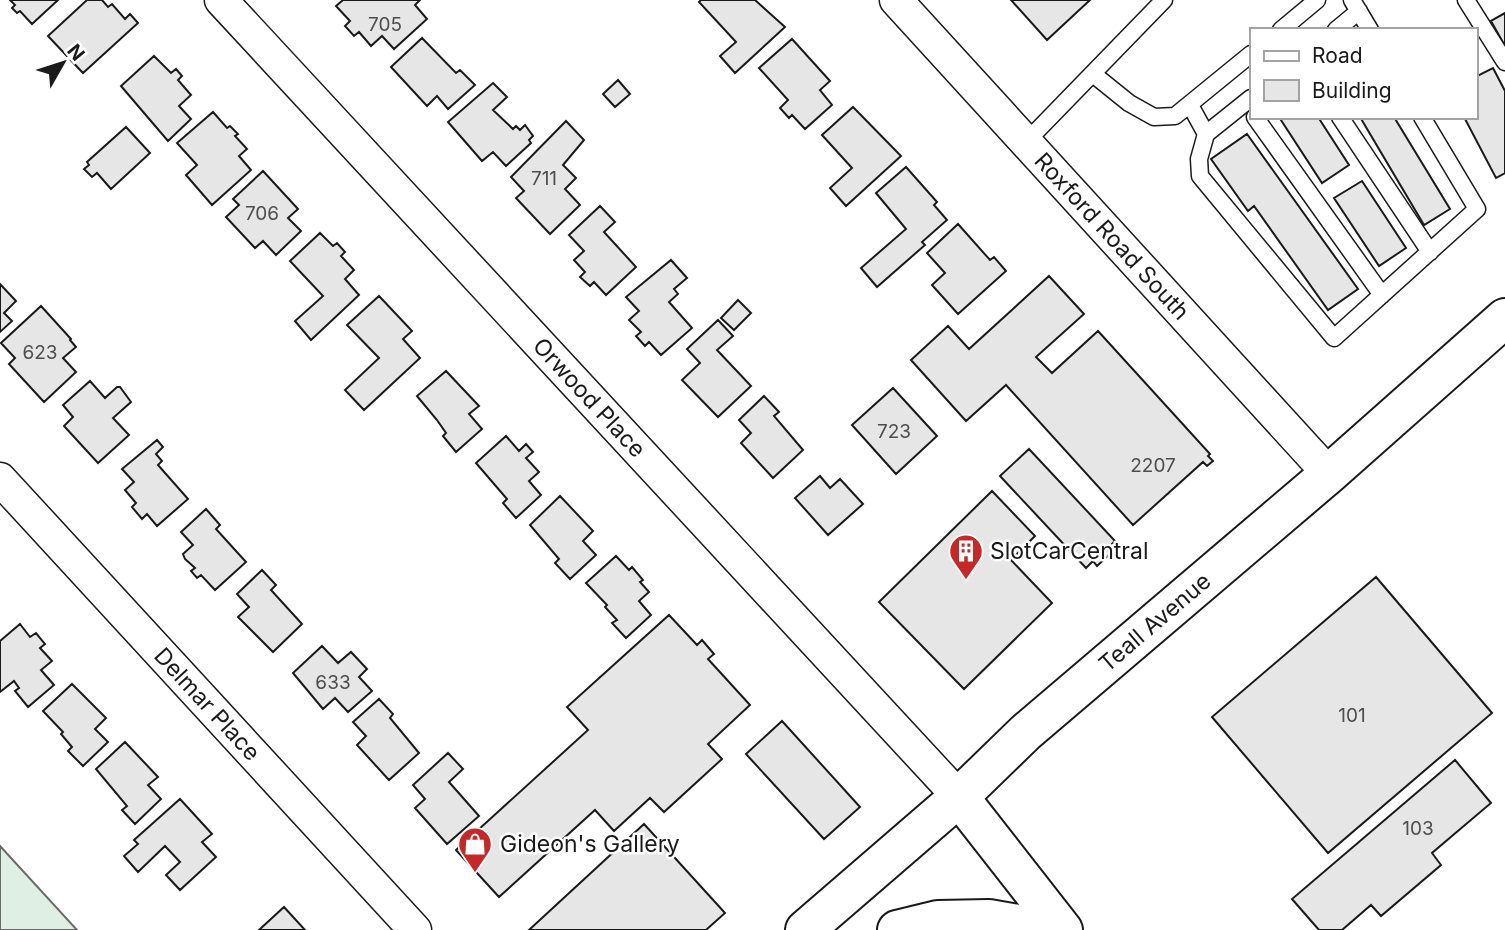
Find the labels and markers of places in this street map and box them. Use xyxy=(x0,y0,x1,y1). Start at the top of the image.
building icon: SlotCarCentral xyxy=(947,532,985,581)
place label: SlotCarCentral xyxy=(990,537,1148,565)
shop icon: Gideon's Gallery xyxy=(456,825,494,874)
place label: Gideon's Gallery xyxy=(500,830,680,858)

